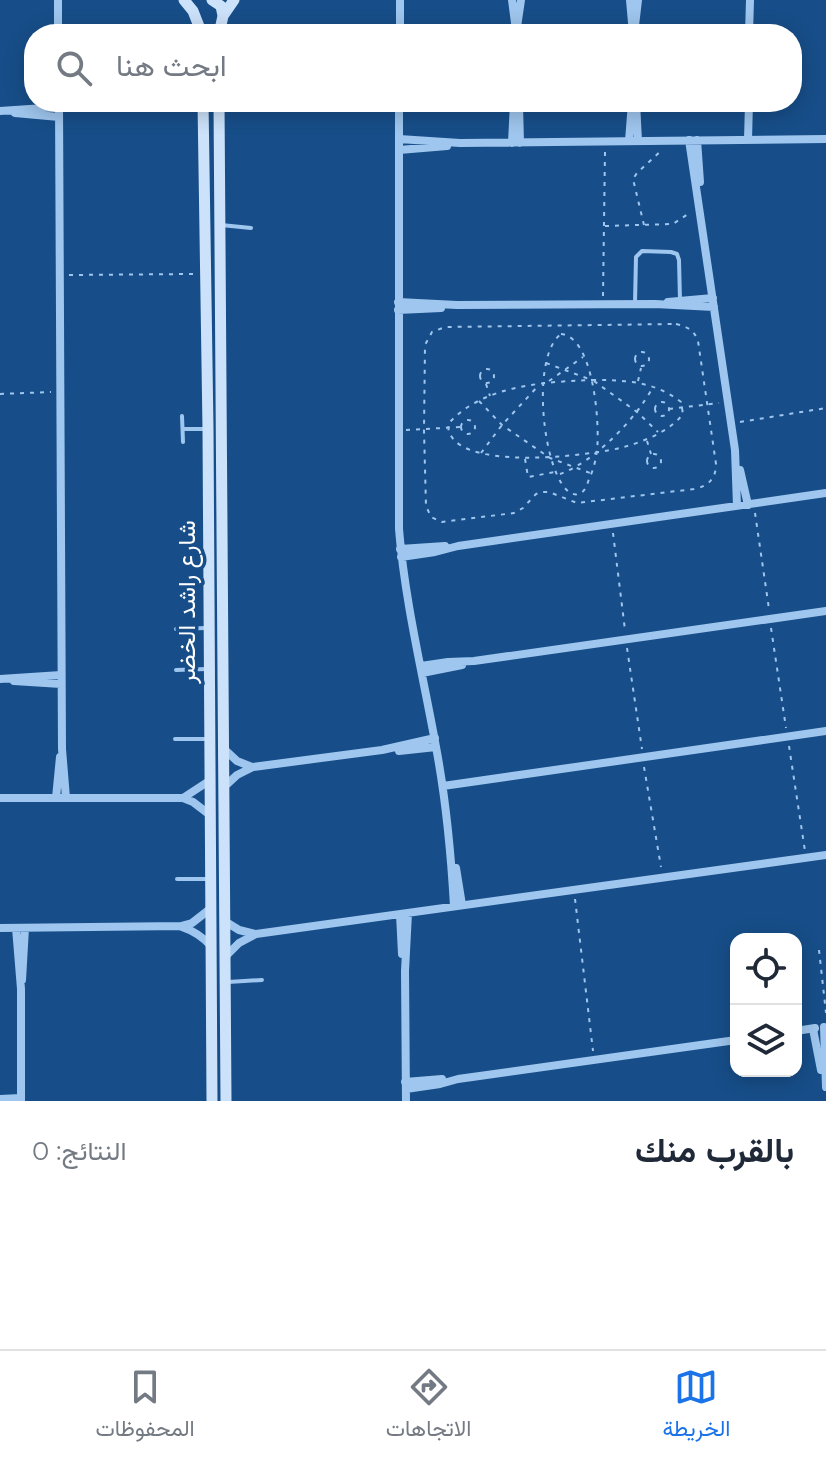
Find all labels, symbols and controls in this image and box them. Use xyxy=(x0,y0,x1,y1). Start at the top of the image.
search box xyxy=(24,24,802,112)
icon: search xyxy=(52,46,96,90)
text: ابحث هنا xyxy=(116,47,227,84)
street label: شارع راشد الخضر xyxy=(172,520,203,685)
map controls xyxy=(730,933,802,1077)
button: locate xyxy=(730,933,802,1005)
button: layers xyxy=(730,1005,802,1077)
text: بالقرب منك xyxy=(635,1129,794,1171)
text: النتائج: 0 xyxy=(32,1135,126,1167)
tab: المحفوظات xyxy=(96,1365,195,1448)
tab: الاتجاهات xyxy=(386,1365,471,1448)
tab: الخريطة xyxy=(662,1365,730,1448)

